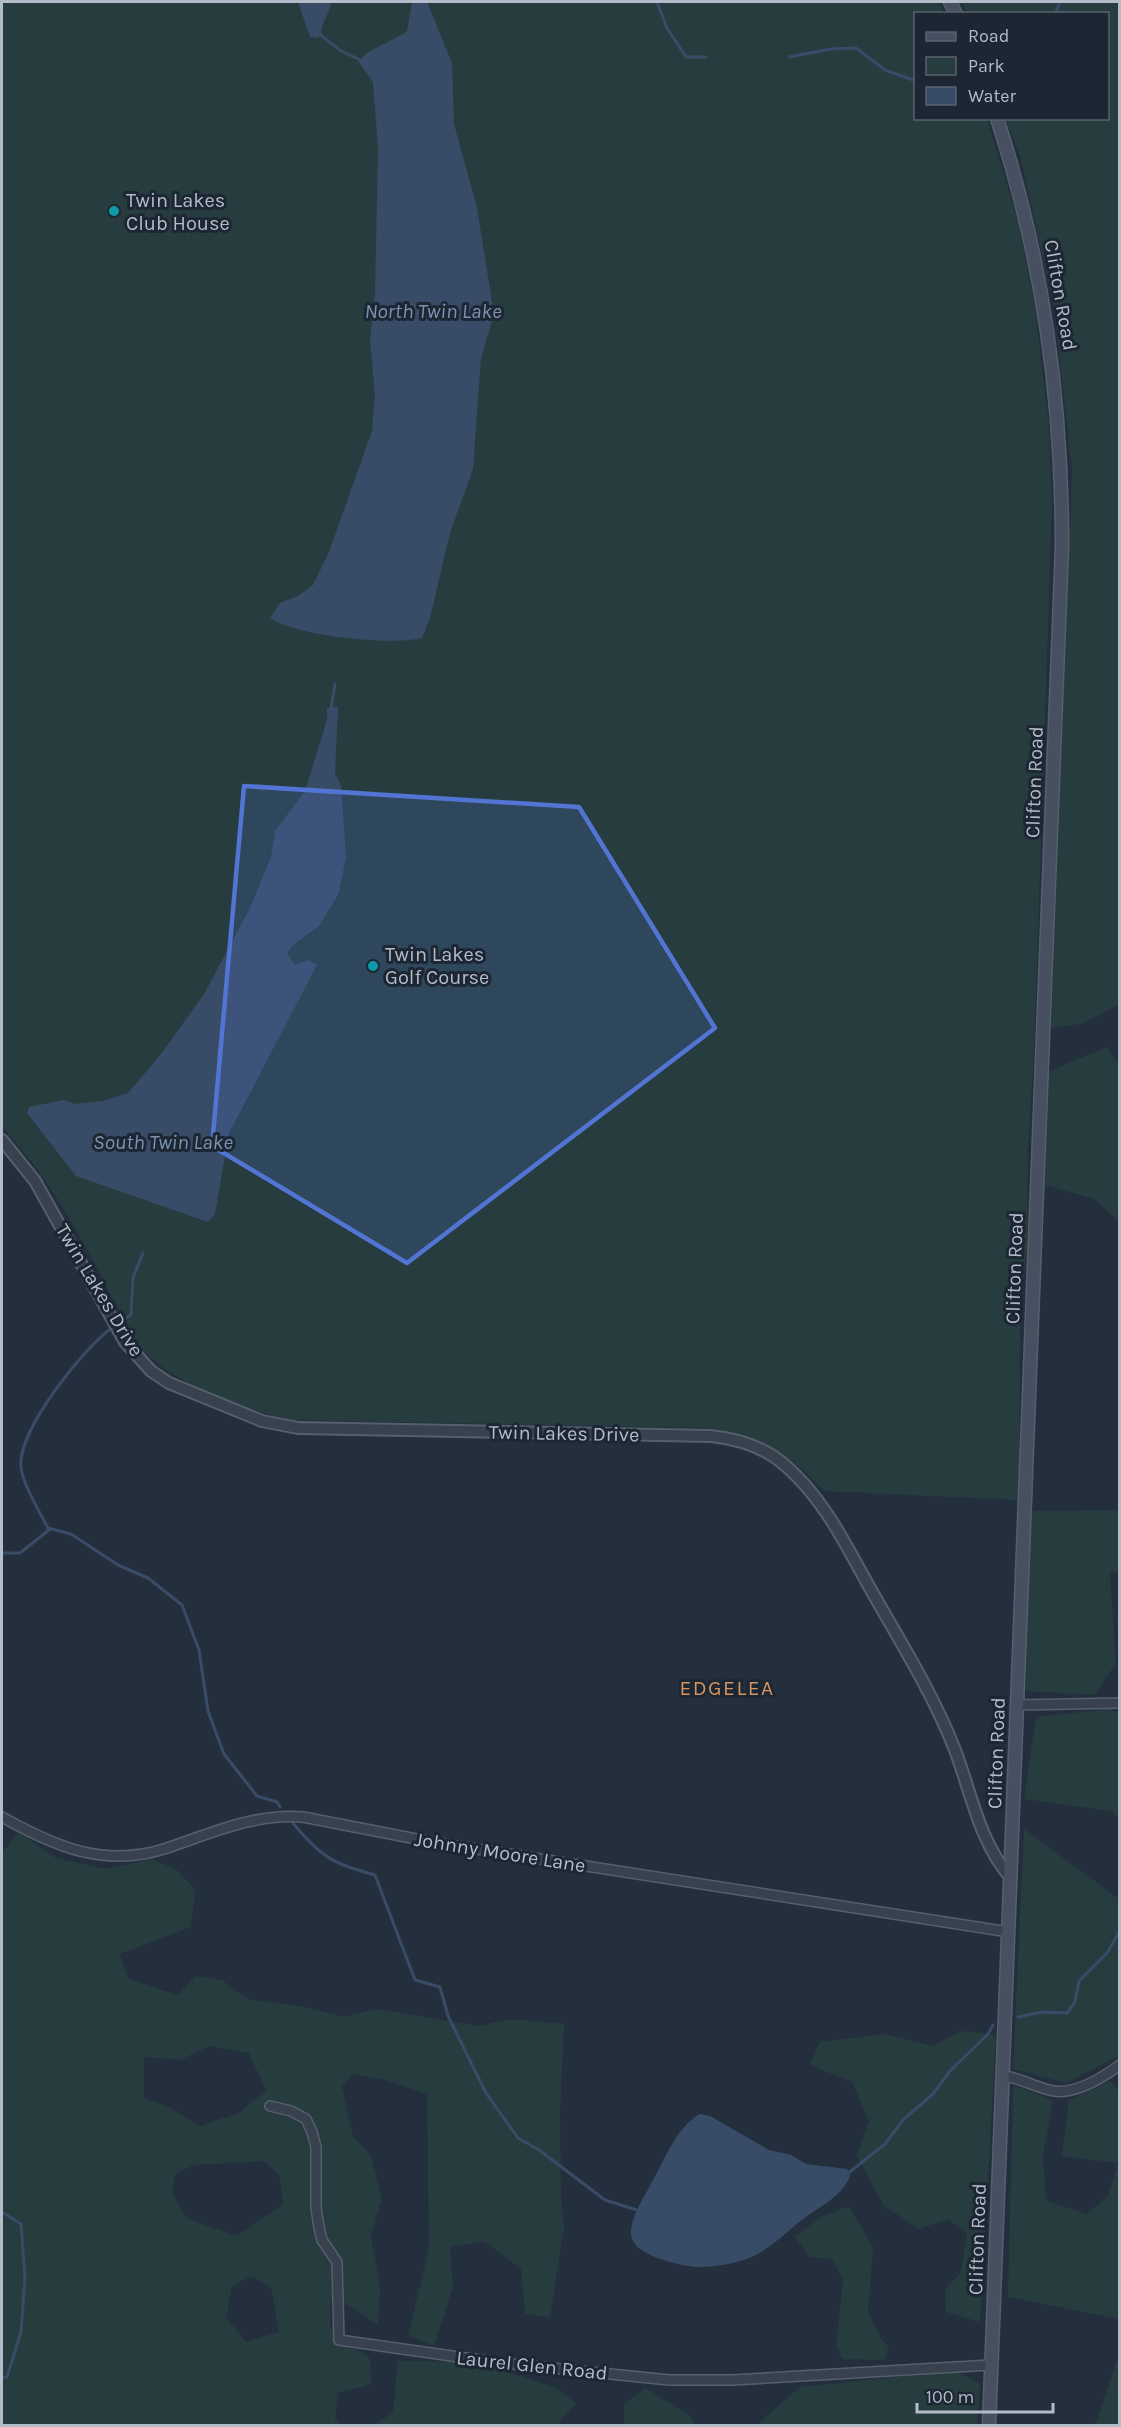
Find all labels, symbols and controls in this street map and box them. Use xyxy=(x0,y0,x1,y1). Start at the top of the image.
legend xyxy=(914,12,1109,120)
text: Road xyxy=(968,25,1009,47)
text: Park xyxy=(968,55,1005,77)
text: Water xyxy=(968,85,1016,107)
place label: Twin Lakes Club House xyxy=(126,189,230,235)
marker: Twin Lakes Club House xyxy=(107,204,121,218)
street label: Clifton Road xyxy=(1039,238,1082,352)
water label: North Twin Lake xyxy=(364,299,502,323)
street label: Clifton Road xyxy=(1021,726,1048,838)
place label: Twin Lakes Golf Course xyxy=(385,943,489,989)
marker: Twin Lakes Golf Course xyxy=(366,959,380,973)
water label: South Twin Lake xyxy=(93,1130,233,1154)
street label: Clifton Road xyxy=(1001,1212,1028,1324)
street label: Twin Lakes Drive xyxy=(51,1220,148,1361)
street label: Twin Lakes Drive xyxy=(488,1421,640,1446)
district label: EDGELEA xyxy=(679,1676,775,1700)
street label: Clifton Road xyxy=(983,1697,1010,1809)
street label: Johnny Moore Lane xyxy=(413,1828,587,1877)
street label: Clifton Road xyxy=(964,2183,991,2295)
street label: Laurel Glen Road xyxy=(455,2346,609,2385)
scale bar xyxy=(917,2376,1054,2414)
text: 100 m xyxy=(926,2386,974,2408)

